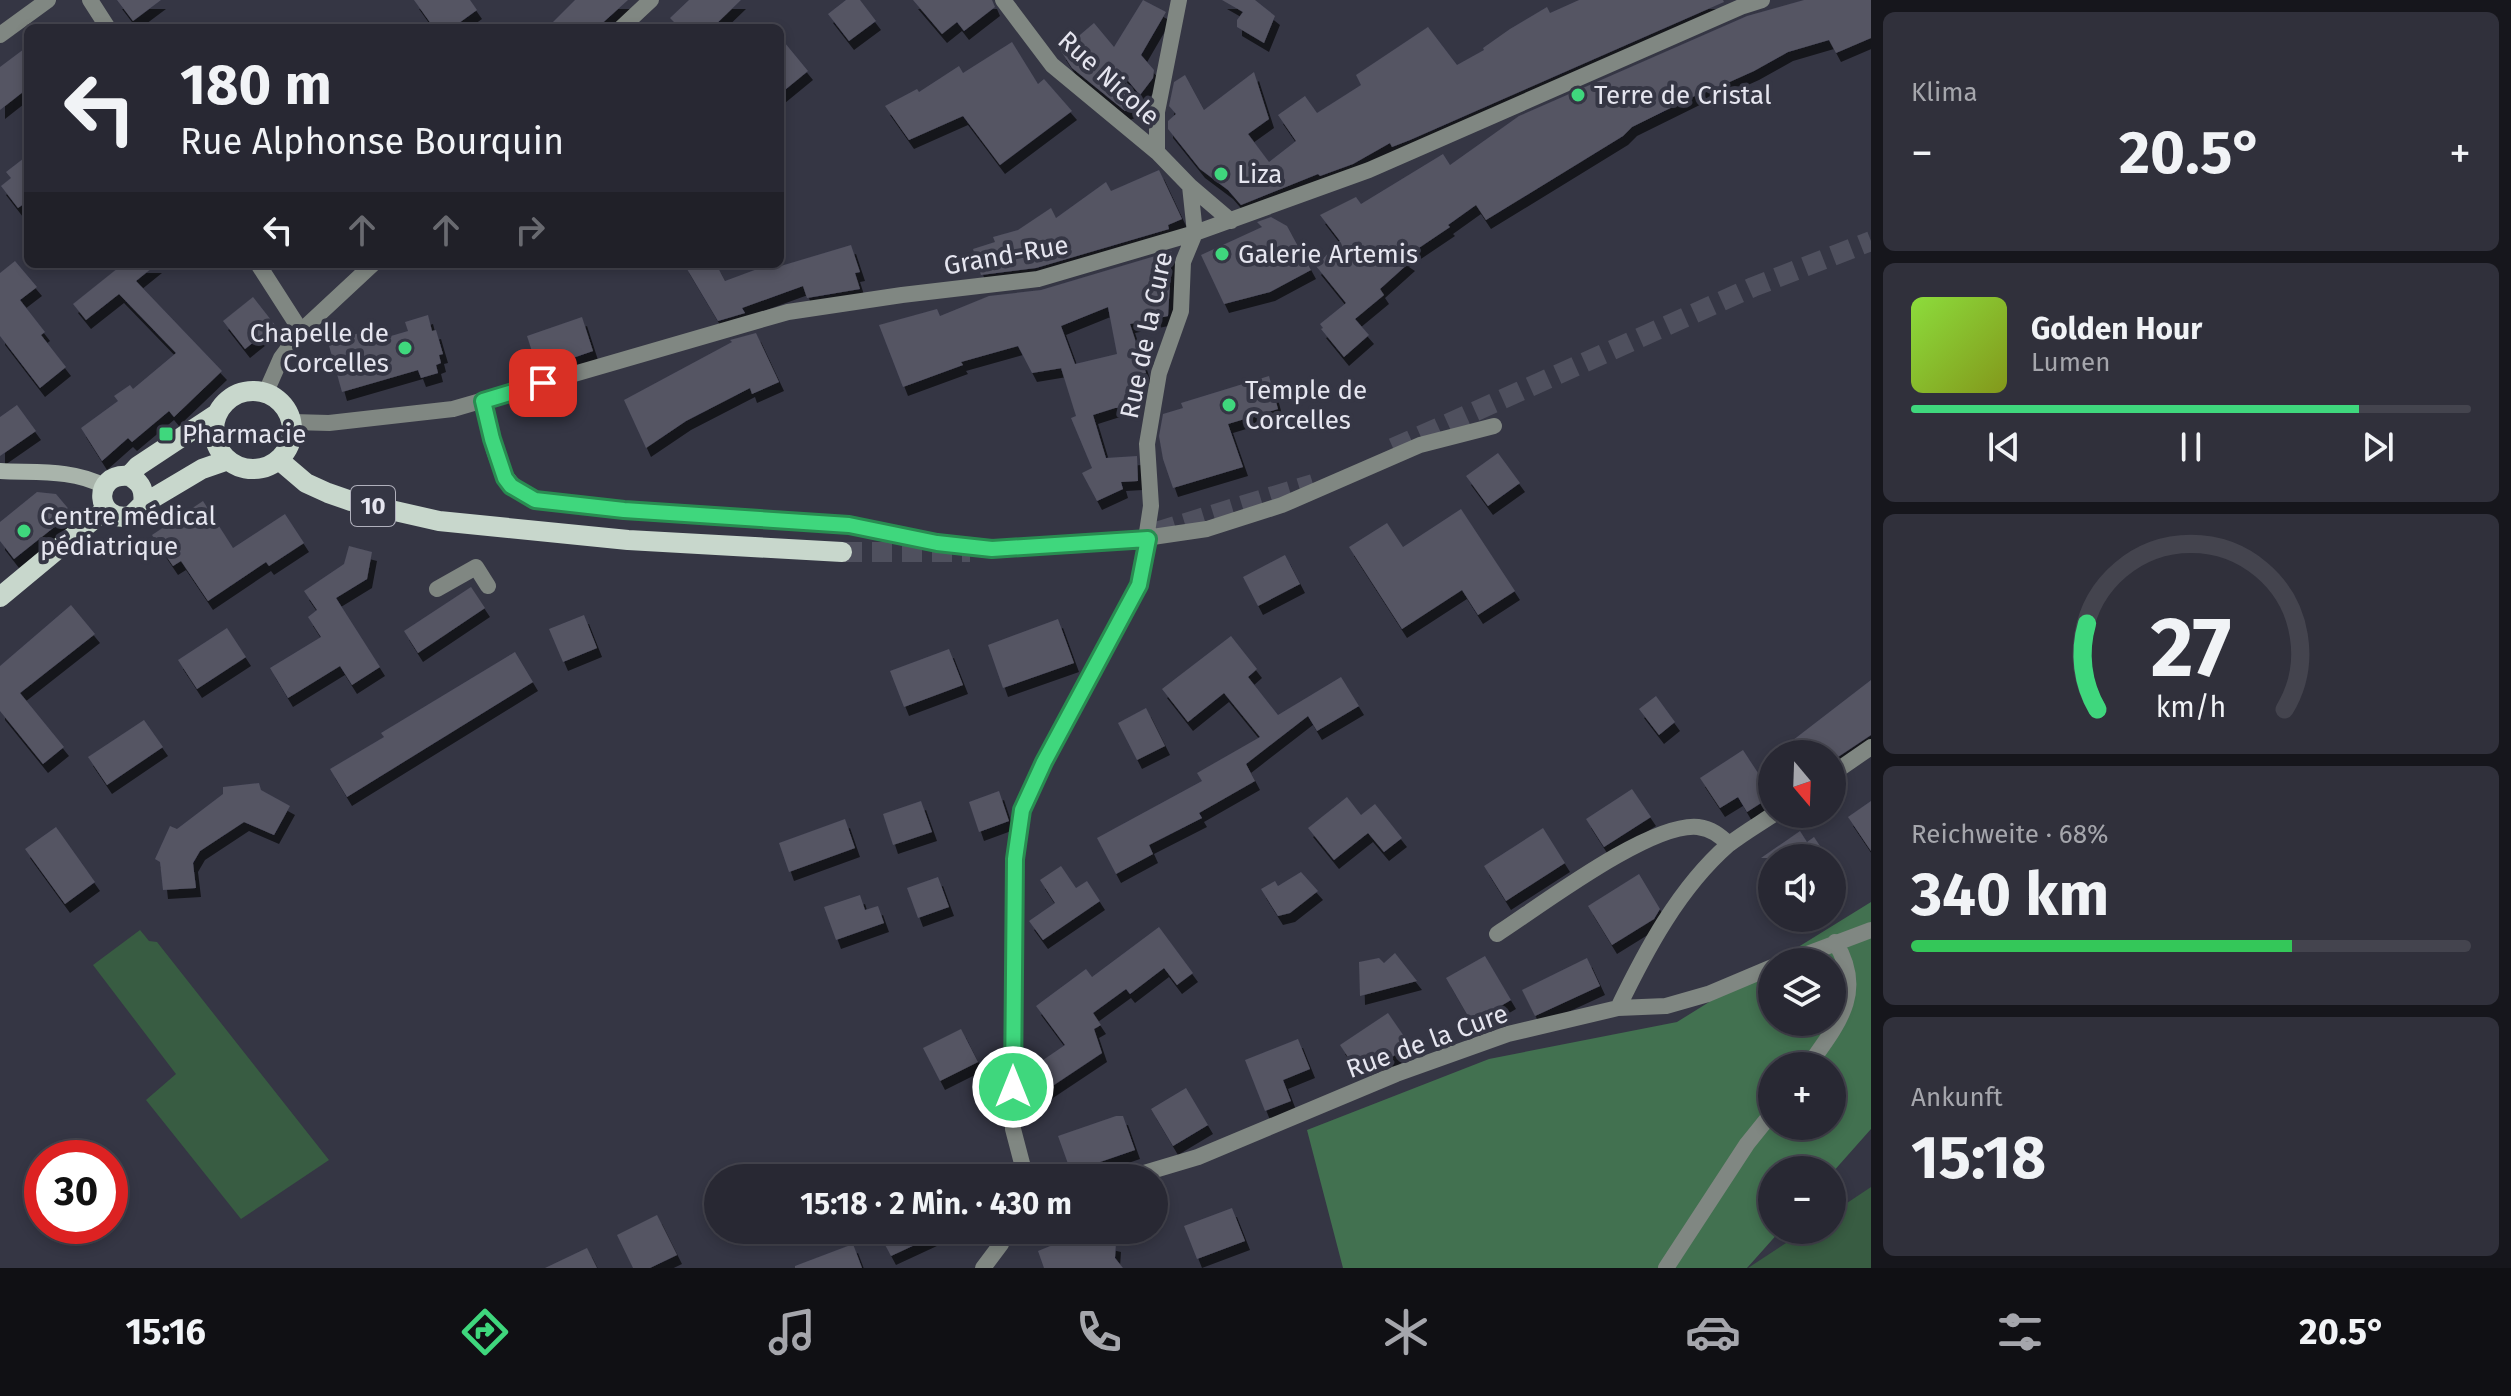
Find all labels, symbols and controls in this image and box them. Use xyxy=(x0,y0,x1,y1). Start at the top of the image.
street label: Rue Nicole xyxy=(1052,25,1166,132)
text: 180 m xyxy=(180,52,332,119)
icon: left xyxy=(48,56,152,160)
text: Klima xyxy=(1911,77,1978,108)
place label: Terre de Cristal xyxy=(1594,80,1772,111)
marker: Terre de Cristal xyxy=(1569,86,1587,104)
text: 20.5° xyxy=(2119,117,2263,189)
text: Rue Alphonse Bourquin xyxy=(180,120,564,164)
text: − xyxy=(1911,127,1933,180)
text: + xyxy=(2449,127,2471,180)
place label: Liza xyxy=(1237,159,1282,190)
marker: Liza xyxy=(1212,165,1230,183)
icon: left xyxy=(256,208,300,252)
icon: ahead xyxy=(340,208,384,252)
icon: ahead xyxy=(424,208,468,252)
icon: right xyxy=(508,208,552,252)
street label: Grand-Rue xyxy=(941,229,1071,282)
place label: Galerie Artemis xyxy=(1238,239,1418,270)
marker: Galerie Artemis xyxy=(1213,245,1231,263)
street label: Rue de la Cure xyxy=(1114,249,1179,421)
text: Golden Hour xyxy=(2031,311,2202,347)
place label: Chapelle de Corcelles xyxy=(250,318,389,379)
marker: Chapelle de Corcelles xyxy=(396,339,414,357)
text: Lumen xyxy=(2031,347,2110,378)
pin xyxy=(509,349,577,417)
icon: arrive xyxy=(521,361,565,405)
place label: Temple de Corcelles xyxy=(1245,375,1367,436)
marker: Temple de Corcelles xyxy=(1220,396,1238,414)
place label: Pharmacie xyxy=(182,419,306,450)
marker: Pharmacie xyxy=(157,425,175,443)
icon: previous xyxy=(1982,425,2026,469)
icon: pause xyxy=(2169,425,2213,469)
icon: next xyxy=(2356,425,2400,469)
road number: 10 xyxy=(351,486,395,526)
place label: Centre médical pédiatrique xyxy=(40,501,217,562)
marker: Centre médical pédiatrique xyxy=(15,522,33,540)
text: 27 xyxy=(2150,598,2232,698)
text: km/h xyxy=(2156,690,2226,725)
north arrow xyxy=(1758,740,1846,828)
map controls xyxy=(1758,740,1846,1244)
text: Reichweite · 68% xyxy=(1911,819,2109,850)
button: sound xyxy=(1758,844,1846,932)
text: 340 km xyxy=(1911,859,2109,931)
button: layers xyxy=(1758,948,1846,1036)
street label: Rue de la Cure xyxy=(1342,998,1512,1085)
position arrow xyxy=(971,1045,1055,1129)
button: + xyxy=(1758,1052,1846,1140)
text: Ankunft xyxy=(1911,1082,2003,1113)
text: 15:18 xyxy=(1911,1122,2046,1194)
speed limit sign: 30 xyxy=(24,1140,128,1244)
button: − xyxy=(1758,1156,1846,1244)
text: 15:18 · 2 Min. · 430 m xyxy=(800,1186,1072,1222)
icon: directions xyxy=(457,1304,513,1360)
icon: music xyxy=(764,1304,820,1360)
icon: phone xyxy=(1071,1304,1127,1360)
icon: climate xyxy=(1378,1304,1434,1360)
icon: car xyxy=(1685,1304,1741,1360)
icon: filters xyxy=(1992,1304,2048,1360)
text: 15:16 xyxy=(126,1310,206,1354)
text: 20.5° xyxy=(2299,1310,2385,1354)

